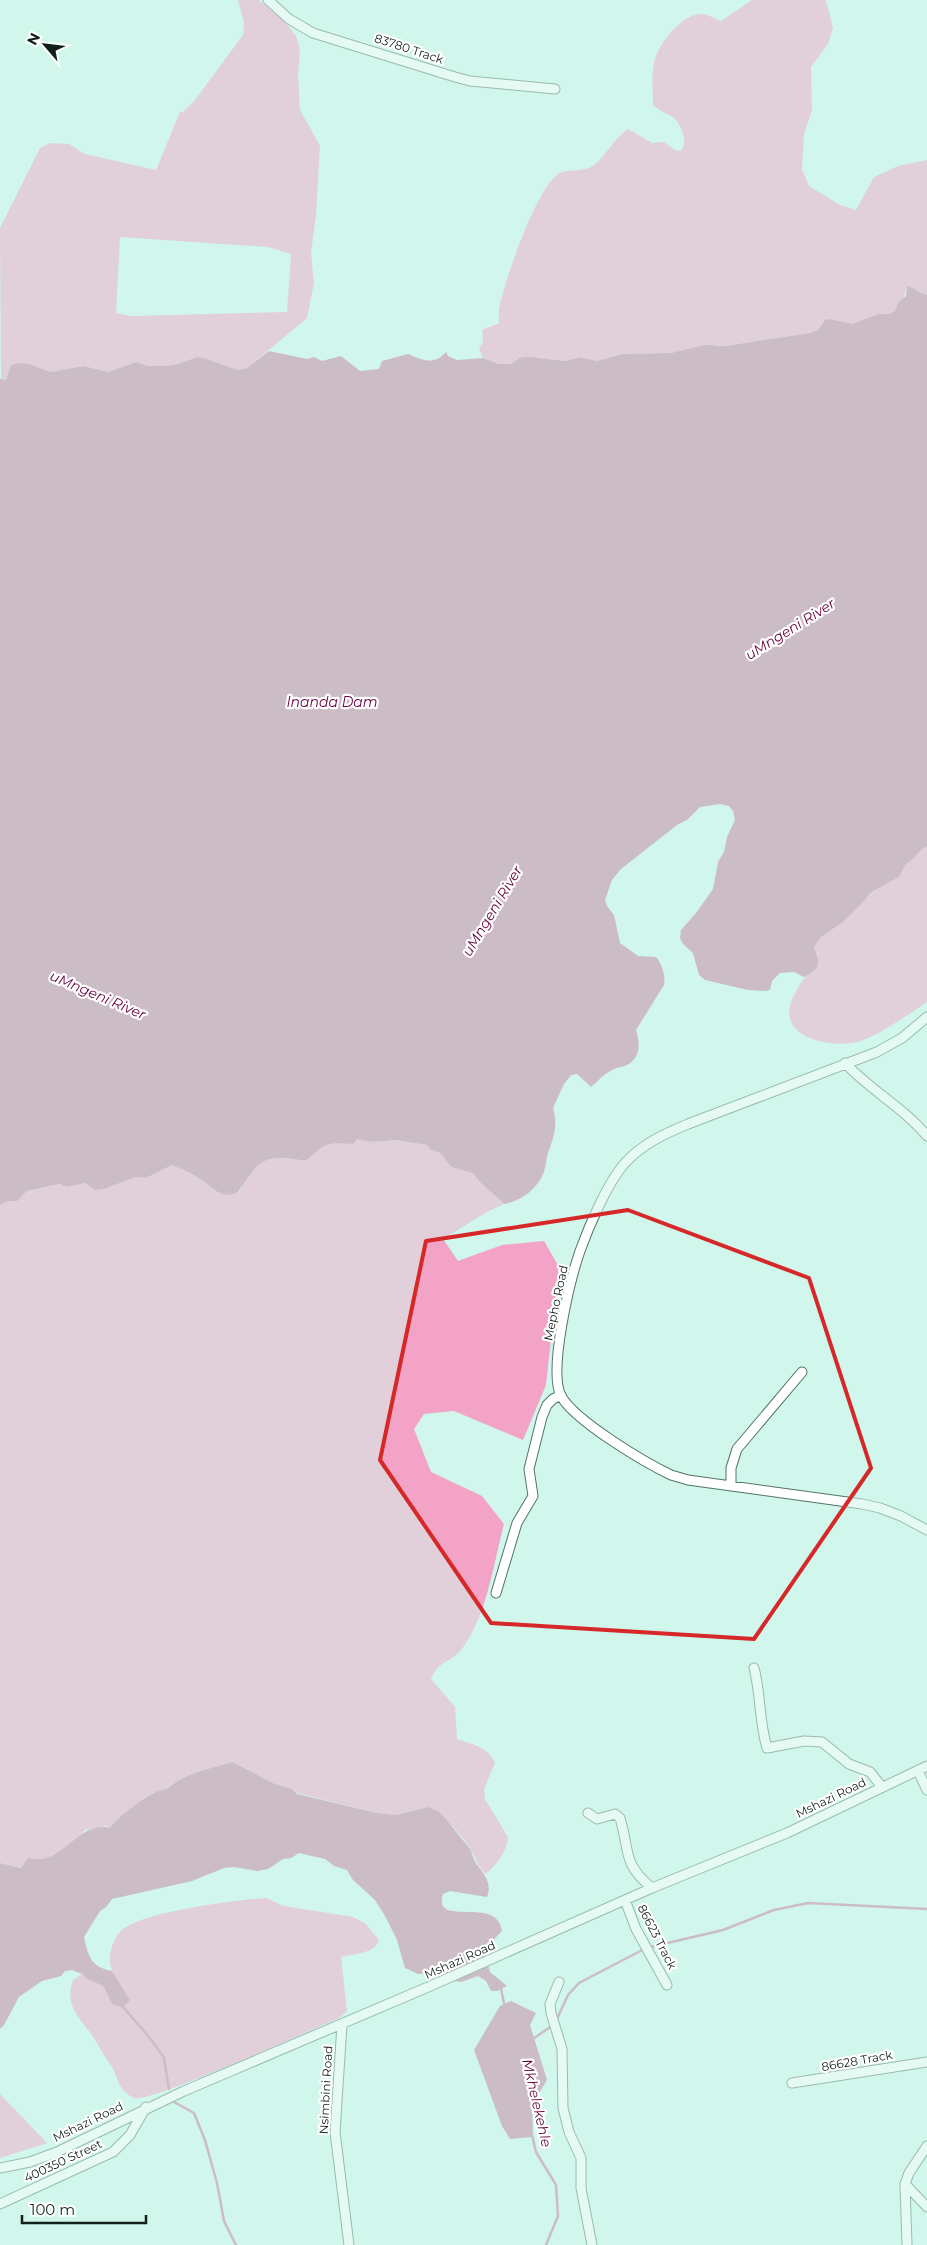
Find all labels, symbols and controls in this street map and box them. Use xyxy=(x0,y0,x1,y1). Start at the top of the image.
north arrow xyxy=(20,20,70,70)
text: N xyxy=(23,30,44,48)
street label: 83780 Track xyxy=(373,30,446,67)
water label: uMngeni River xyxy=(742,594,839,664)
water label: Inanda Dam xyxy=(286,693,378,711)
water label: uMngeni River xyxy=(458,862,526,960)
water label: uMngeni River xyxy=(47,967,149,1023)
street label: Mepho Road xyxy=(540,1264,571,1342)
street label: Mshazi Road xyxy=(793,1774,868,1821)
street label: 86623 Track xyxy=(635,1902,681,1973)
street label: Mshazi Road xyxy=(422,1937,498,1982)
street label: Nsimbini Road xyxy=(316,2045,335,2135)
street label: 86628 Track xyxy=(820,2047,894,2074)
water label: Mkhelekehle xyxy=(518,2057,556,2149)
street label: Mshazi Road xyxy=(50,2098,125,2145)
street label: 400350 Street xyxy=(21,2136,104,2185)
scale bar xyxy=(22,2192,146,2224)
text: 100 m xyxy=(30,2200,75,2219)

